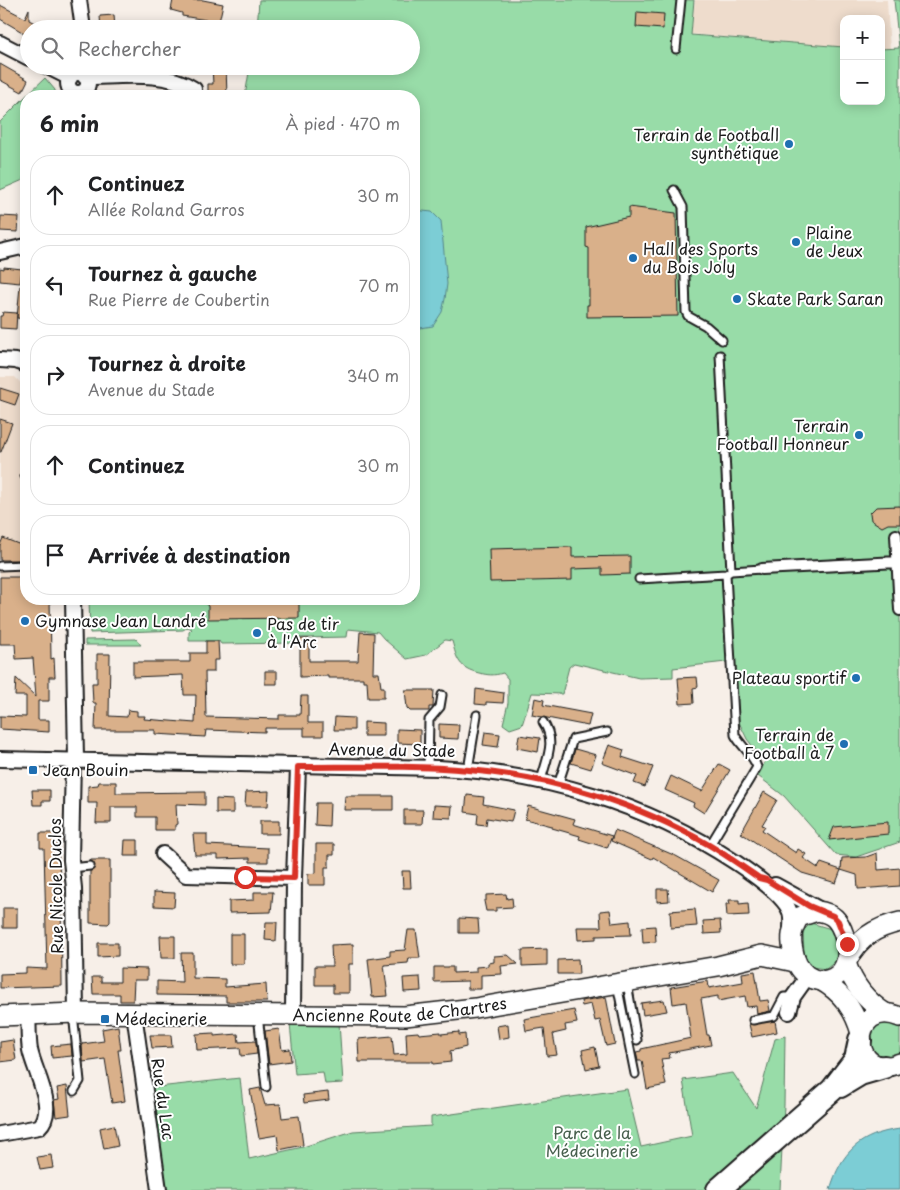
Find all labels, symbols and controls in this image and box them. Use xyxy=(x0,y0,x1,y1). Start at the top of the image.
map controls xyxy=(840,15,885,105)
button: + xyxy=(840,15,885,60)
search box xyxy=(20,20,420,75)
icon: search xyxy=(38,34,66,62)
text: Rechercher xyxy=(78,34,181,62)
button: − xyxy=(840,60,885,105)
text: 6 min xyxy=(40,107,99,139)
text: À pied · 470 m xyxy=(285,111,400,135)
place label: Terrain de Football synthétique xyxy=(634,122,779,164)
marker: Terrain de Football synthétique xyxy=(783,138,795,150)
text: Continuez xyxy=(88,169,185,197)
icon: ahead xyxy=(41,181,69,209)
text: 30 m xyxy=(357,183,399,207)
text: Allée Roland Garros xyxy=(88,197,244,221)
place label: Plaine de Jeux xyxy=(806,220,863,262)
place label: Hall des Sports du Bois Joly xyxy=(643,236,758,278)
marker: Plaine de Jeux xyxy=(790,236,802,248)
marker: Hall des Sports du Bois Joly xyxy=(627,252,639,264)
text: Tournez à gauche xyxy=(88,259,257,287)
icon: left xyxy=(41,271,69,299)
text: 70 m xyxy=(359,273,399,297)
place label: Skate Park Saran xyxy=(747,286,884,310)
text: Rue Pierre de Coubertin xyxy=(88,287,270,311)
marker: Skate Park Saran xyxy=(731,293,743,305)
text: Tournez à droite xyxy=(88,349,246,377)
icon: right xyxy=(41,361,69,389)
text: 340 m xyxy=(347,363,399,387)
text: Avenue du Stade xyxy=(88,377,215,401)
place label: Terrain Football Honneur xyxy=(717,413,850,455)
marker: Terrain Football Honneur xyxy=(853,429,865,441)
icon: ahead xyxy=(41,451,69,479)
text: Continuez xyxy=(88,451,185,479)
text: 30 m xyxy=(357,453,399,477)
icon: arrive xyxy=(41,541,69,569)
text: Arrivée à destination xyxy=(88,541,291,569)
place label: Gymnase Jean Landré xyxy=(35,608,206,632)
place label: Pas de tir à l'Arc xyxy=(267,611,340,653)
marker: Gymnase Jean Landré xyxy=(19,615,31,627)
marker: Pas de tir à l'Arc xyxy=(251,627,263,639)
place label: Plateau sportif xyxy=(732,665,847,689)
marker: Plateau sportif xyxy=(850,672,862,684)
place label: Terrain de Football à 7 xyxy=(744,722,834,764)
street label: Avenue du Stade xyxy=(328,736,456,762)
marker: Terrain de Football à 7 xyxy=(838,738,850,750)
place label: Jean Bouin xyxy=(43,757,129,781)
marker: Jean Bouin xyxy=(27,764,39,776)
street label: Rue Nicole Duclos xyxy=(42,818,68,954)
route start xyxy=(234,866,257,889)
route end xyxy=(836,933,859,956)
street label: Ancienne Route de Chartres xyxy=(292,990,508,1027)
place label: Médecinerie xyxy=(115,1006,207,1030)
marker: Médecinerie xyxy=(99,1013,111,1025)
street label: Rue du Lac xyxy=(146,1056,182,1141)
park label: Parc de la Médecinerie xyxy=(546,1120,638,1162)

